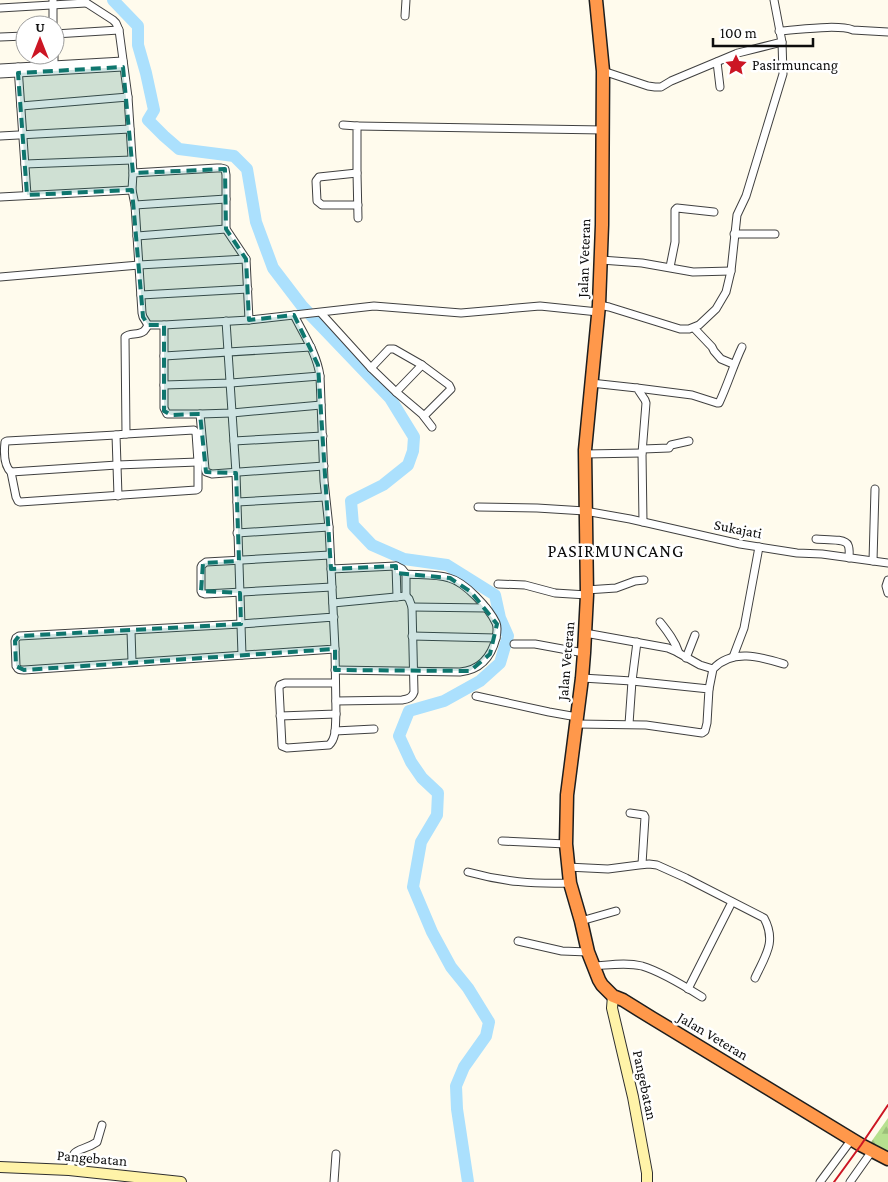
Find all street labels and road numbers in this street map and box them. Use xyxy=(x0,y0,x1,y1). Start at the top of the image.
street label: Jalan Veteran xyxy=(575,218,594,300)
street label: Sukajati xyxy=(712,517,763,542)
street label: Jalan Veteran xyxy=(554,621,578,703)
street label: Jalan Veteran xyxy=(673,1008,751,1064)
street label: Pangebatan xyxy=(629,1049,660,1121)
street label: Pangebatan xyxy=(56,1147,128,1170)

